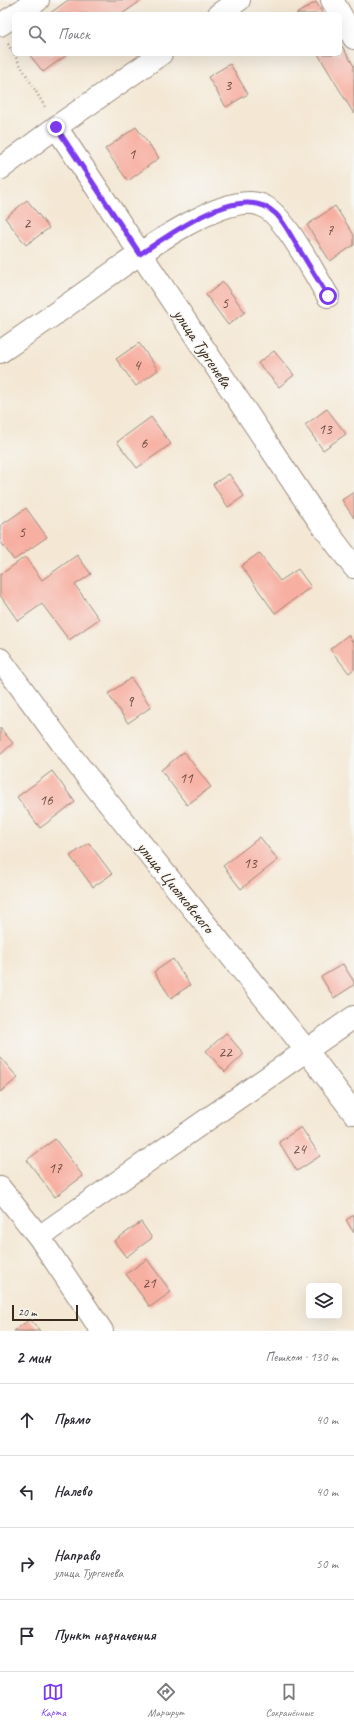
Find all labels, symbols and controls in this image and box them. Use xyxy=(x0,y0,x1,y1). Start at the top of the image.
search box xyxy=(12,12,342,56)
icon: search xyxy=(26,23,48,45)
text: Поиск xyxy=(58,25,90,44)
house number: 3 xyxy=(225,76,233,95)
route end xyxy=(47,118,65,136)
house number: 1 xyxy=(129,145,137,164)
house number: 2 xyxy=(24,214,32,233)
house number: 7 xyxy=(327,221,335,240)
route start xyxy=(319,287,337,305)
house number: 5 xyxy=(222,294,230,313)
street label: улица Тургенева xyxy=(168,304,237,393)
house number: 4 xyxy=(134,356,142,375)
house number: 13 xyxy=(318,420,333,439)
house number: 6 xyxy=(141,434,149,453)
house number: 5 xyxy=(19,523,27,542)
house number: 9 xyxy=(127,692,135,711)
house number: 11 xyxy=(179,769,194,788)
house number: 16 xyxy=(39,791,54,810)
street label: улица Циолковского xyxy=(132,836,220,939)
house number: 13 xyxy=(243,854,258,873)
house number: 22 xyxy=(218,1043,233,1062)
house number: 24 xyxy=(292,1140,307,1159)
house number: 17 xyxy=(48,1159,63,1178)
house number: 21 xyxy=(142,1274,157,1293)
map controls xyxy=(306,1283,342,1319)
button: layers xyxy=(306,1283,342,1319)
scale bar xyxy=(12,1303,78,1322)
text: 20 m xyxy=(18,1305,37,1319)
text: 2 мин xyxy=(16,1347,51,1368)
text: Пешком · 130 m xyxy=(265,1349,338,1365)
icon: ahead xyxy=(16,1409,38,1431)
text: Прямо xyxy=(54,1410,90,1429)
text: 40 m xyxy=(316,1412,338,1428)
icon: left xyxy=(16,1481,38,1503)
text: Налево xyxy=(54,1482,92,1501)
text: 40 m xyxy=(316,1484,338,1500)
text: Направо xyxy=(54,1546,100,1565)
icon: right xyxy=(16,1553,38,1575)
text: 50 m xyxy=(316,1556,338,1572)
text: улица Тургенева xyxy=(54,1565,123,1581)
icon: arrive xyxy=(16,1625,38,1647)
text: Пункт назначения xyxy=(54,1626,156,1645)
tab: Карта xyxy=(41,1681,66,1719)
tab: Маршрут xyxy=(148,1681,184,1719)
tab: Сохранённые xyxy=(265,1681,313,1719)

